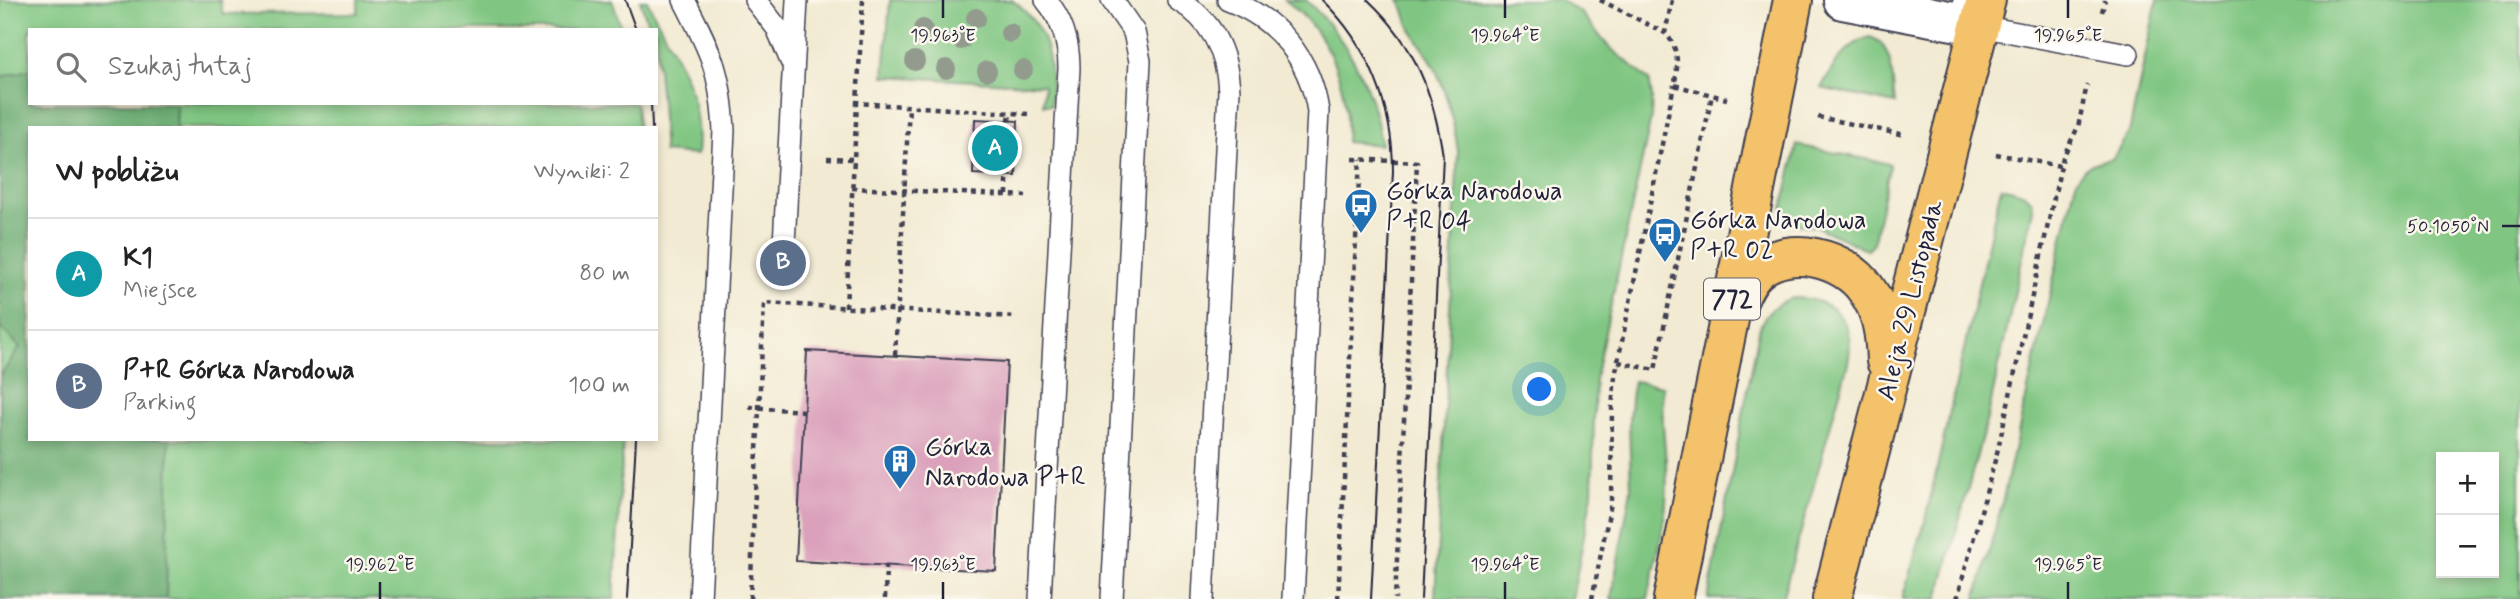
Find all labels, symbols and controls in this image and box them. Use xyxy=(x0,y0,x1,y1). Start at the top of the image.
text: 19.963°E xyxy=(910,24,976,48)
text: 19.964°E xyxy=(1471,24,1540,48)
text: 19.965°E xyxy=(2034,24,2102,48)
search box xyxy=(28,28,658,105)
icon: search xyxy=(52,48,90,86)
text: Szukaj tutaj xyxy=(108,50,252,84)
pin: A xyxy=(972,122,1018,174)
text: W pobliżu xyxy=(56,152,179,191)
text: Wyniki: 2 xyxy=(534,157,630,187)
place label: Górka Narodowa P+R 04 xyxy=(1386,175,1562,239)
bus stop icon: Górka Narodowa P+R 04 xyxy=(1342,186,1380,235)
street label: Aleja 29 Listopada xyxy=(1870,197,1952,404)
place label: Górka Narodowa P+R 02 xyxy=(1690,204,1866,268)
bus stop icon: Górka Narodowa P+R 02 xyxy=(1646,215,1684,264)
text: 50.1050°N xyxy=(2407,215,2489,239)
pin: B xyxy=(760,237,806,289)
text: K1 xyxy=(123,242,153,276)
text: A xyxy=(71,259,87,289)
text: 80 m xyxy=(579,259,630,289)
text: Miejsce xyxy=(123,276,197,306)
road number: 772 xyxy=(1704,278,1760,320)
text: P+R Górka Narodowa xyxy=(123,354,355,388)
text: B xyxy=(72,371,86,401)
text: 100 m xyxy=(568,371,630,401)
your location xyxy=(1522,372,1556,406)
text: Parking xyxy=(123,388,196,418)
place label: Górka Narodowa P+R xyxy=(925,431,1086,495)
building icon: Górka Narodowa P+R xyxy=(881,442,919,491)
map controls xyxy=(2436,452,2499,578)
button: + xyxy=(2436,452,2499,515)
button: − xyxy=(2436,515,2499,578)
text: 19.962°E xyxy=(345,553,415,577)
text: 19.963°E xyxy=(910,553,976,577)
text: 19.964°E xyxy=(1471,553,1540,577)
text: 19.965°E xyxy=(2034,553,2102,577)

